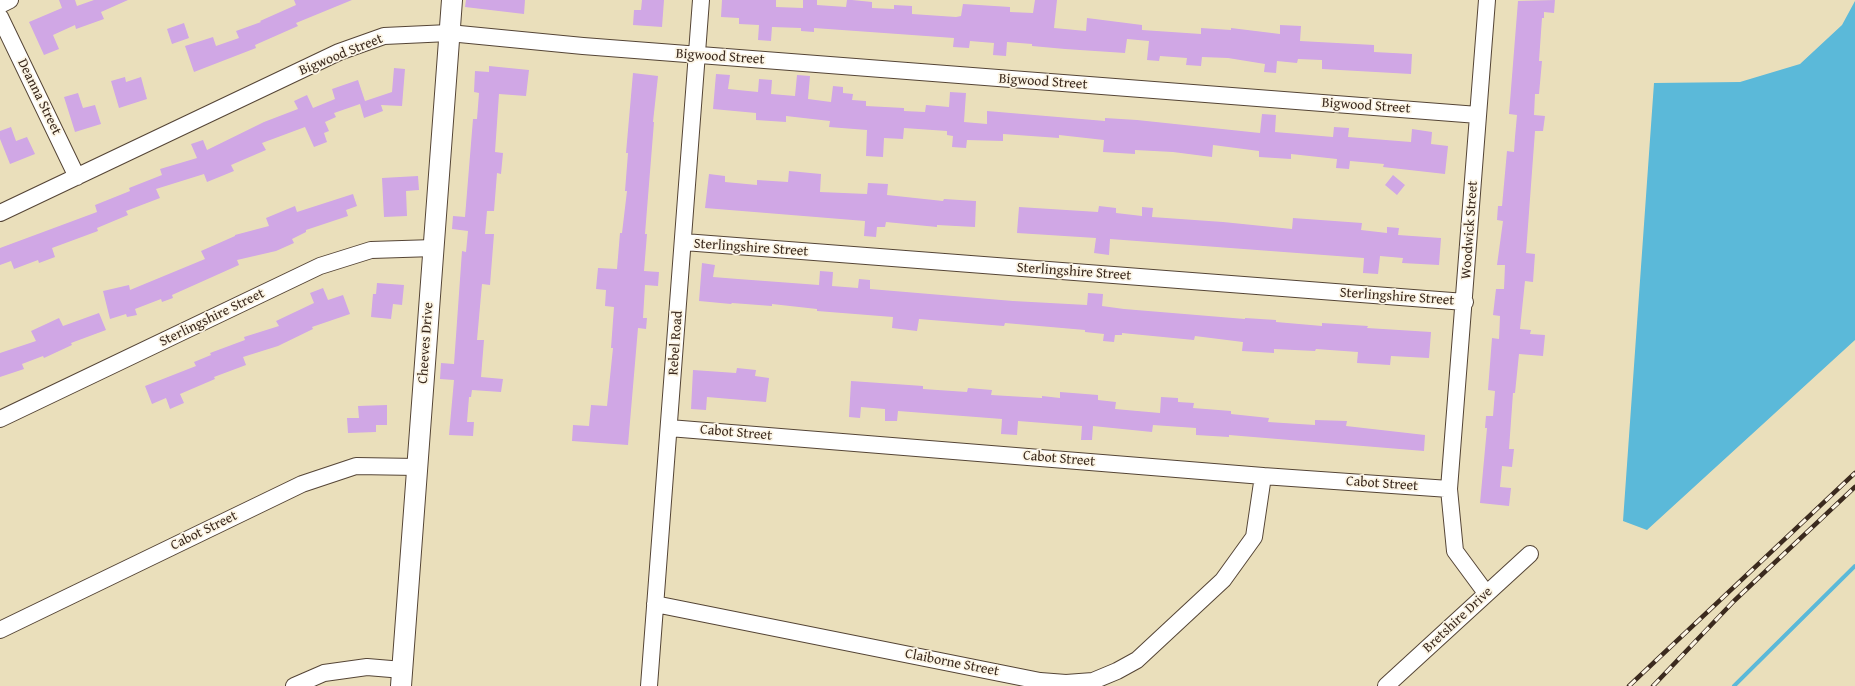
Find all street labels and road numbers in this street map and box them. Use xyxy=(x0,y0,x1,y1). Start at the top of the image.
street label: Bigwood Street xyxy=(297,31,385,79)
street label: Bigwood Street xyxy=(675,46,765,68)
street label: Deanna Street xyxy=(13,56,65,138)
street label: Bigwood Street xyxy=(998,71,1088,93)
street label: Bigwood Street xyxy=(1321,95,1411,117)
street label: Woodwick Street xyxy=(1458,180,1482,280)
street label: Sterlingshire Street xyxy=(693,236,809,260)
street label: Sterlingshire Street xyxy=(1016,260,1132,284)
street label: Sterlingshire Street xyxy=(157,285,267,351)
street label: Sterlingshire Street xyxy=(1339,285,1455,309)
street label: Cheeves Drive xyxy=(415,302,437,384)
street label: Rebel Road xyxy=(665,310,687,376)
street label: Cabot Street xyxy=(699,421,773,445)
street label: Cabot Street xyxy=(1022,447,1096,471)
street label: Cabot Street xyxy=(1345,473,1419,495)
street label: Cabot Street xyxy=(168,508,240,554)
street label: Bretshire Drive xyxy=(1420,584,1496,656)
street label: Claiborne Street xyxy=(904,646,1000,680)

